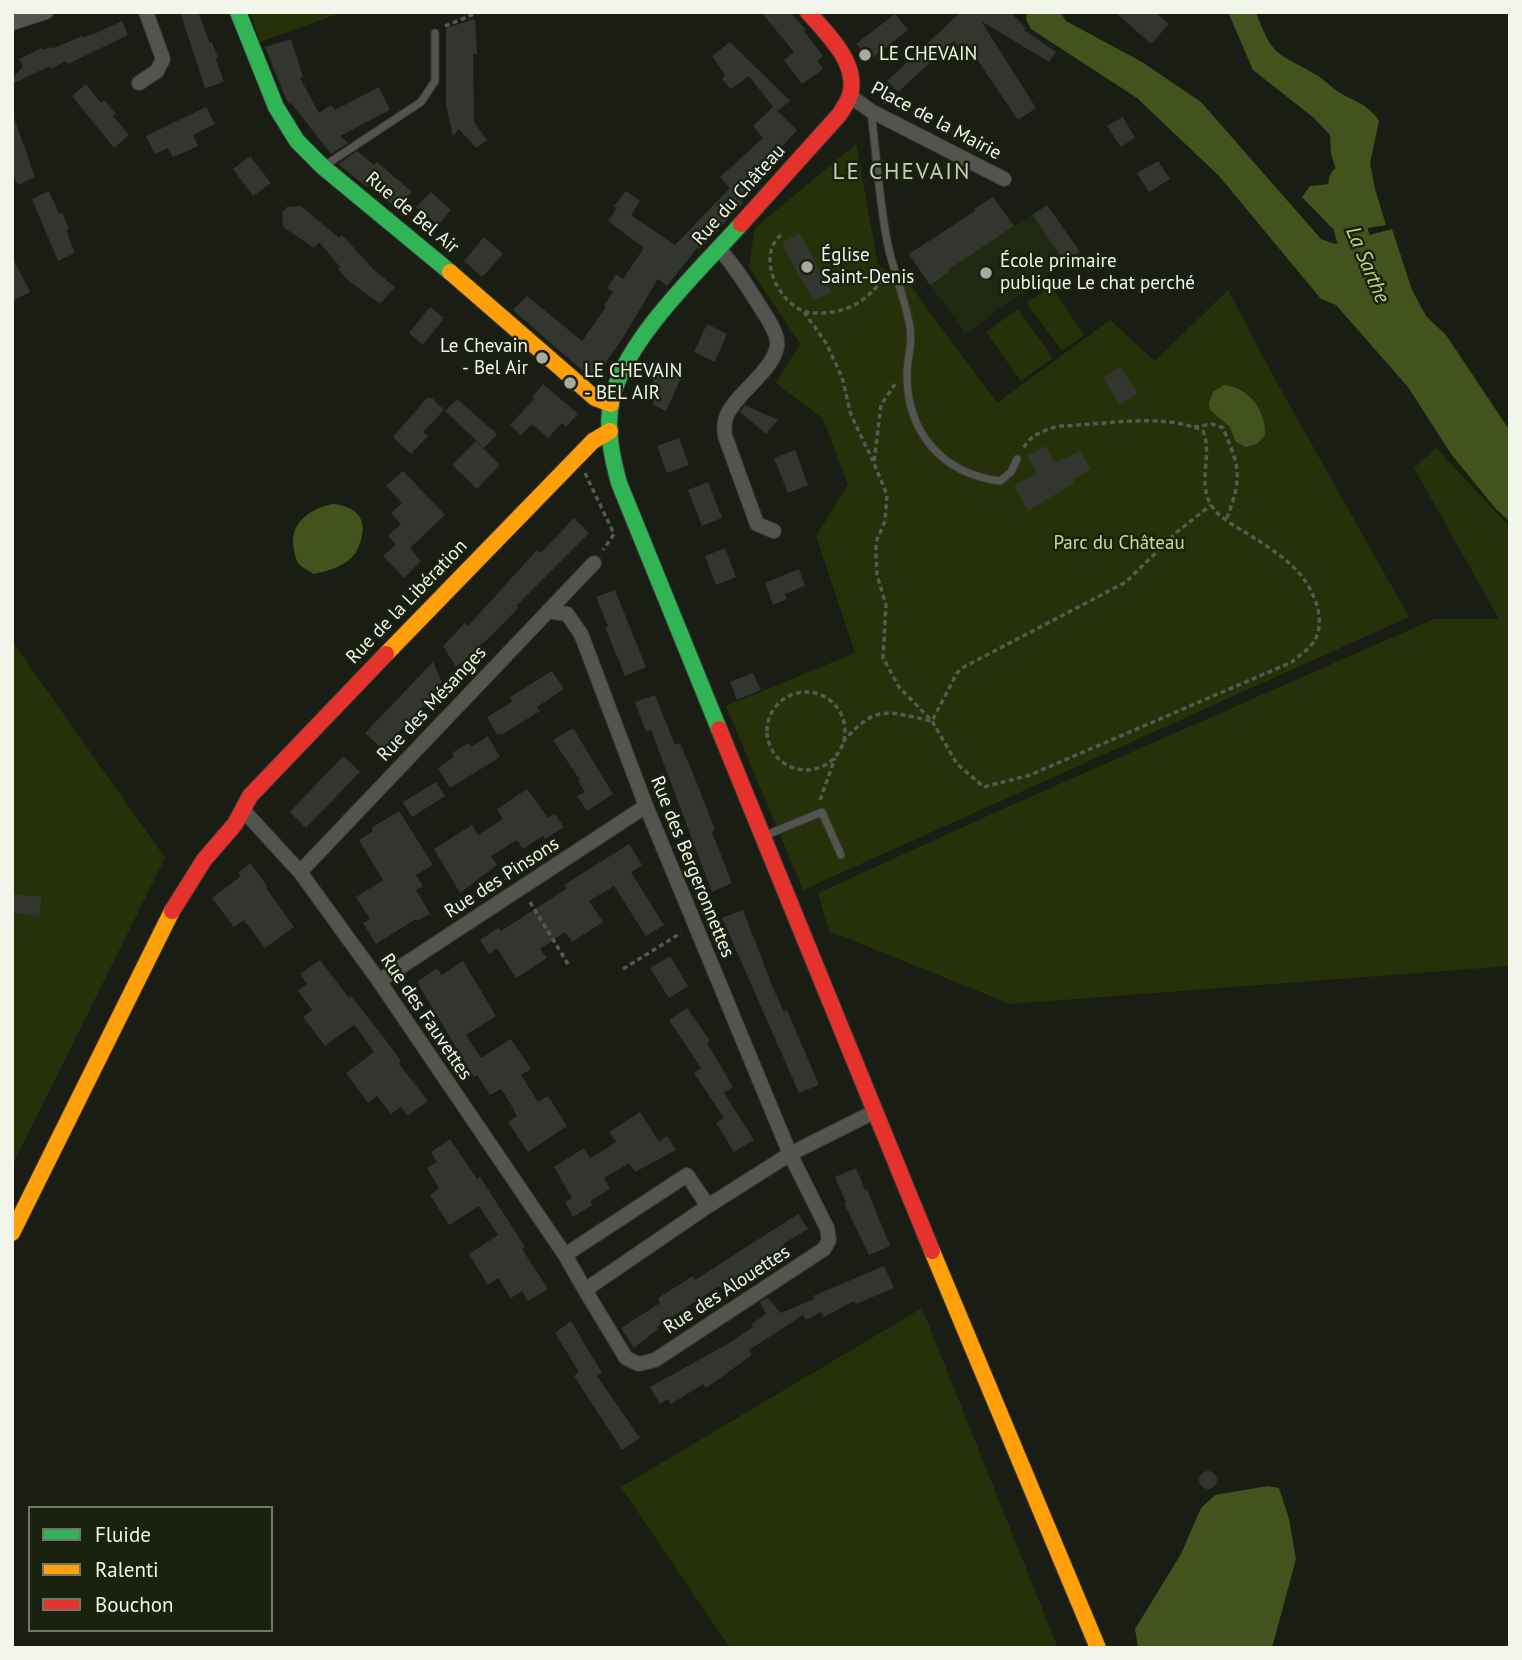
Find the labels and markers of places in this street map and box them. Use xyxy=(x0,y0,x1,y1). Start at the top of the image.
place label: LE CHEVAIN xyxy=(879,44,977,66)
marker: LE CHEVAIN xyxy=(857,47,873,63)
place label: Église Saint-Denis xyxy=(821,245,914,289)
place label: École primaire publique Le chat perché xyxy=(1000,251,1195,295)
marker: Église Saint-Denis xyxy=(799,259,815,275)
marker: École primaire publique Le chat perché xyxy=(978,265,994,281)
place label: Le Chevain - Bel Air xyxy=(440,336,528,380)
marker: Le Chevain - Bel Air xyxy=(534,350,550,366)
place label: LE CHEVAIN - BEL AIR xyxy=(584,361,682,405)
marker: LE CHEVAIN - BEL AIR xyxy=(562,375,578,391)

